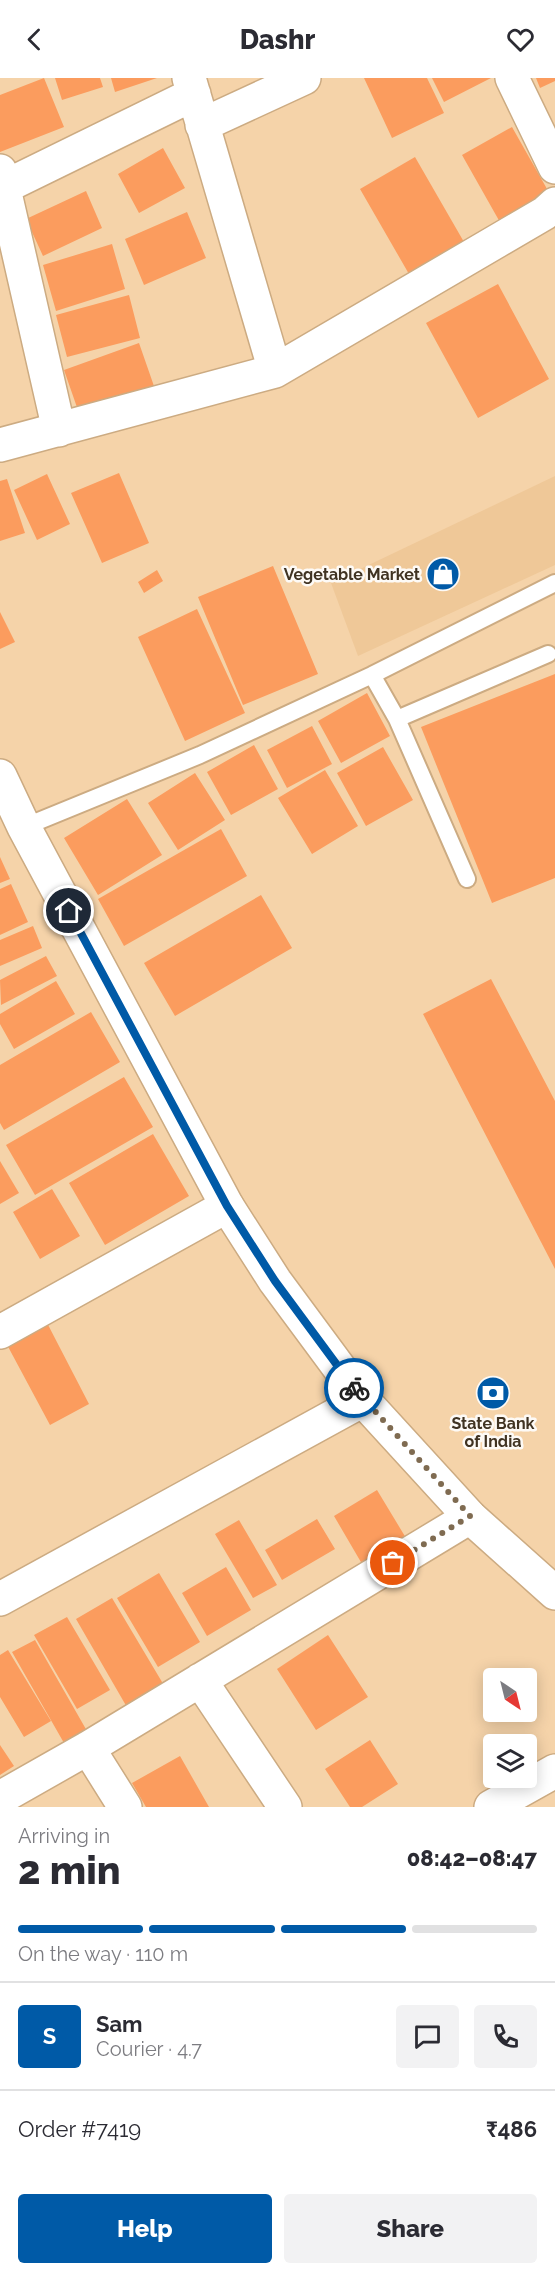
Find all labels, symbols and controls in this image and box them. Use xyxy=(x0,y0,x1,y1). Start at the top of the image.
icon: back xyxy=(18,23,51,56)
icon: heart xyxy=(504,23,537,56)
text: Dashr xyxy=(240,24,315,55)
shop icon: Vegetable Market xyxy=(425,556,461,592)
place label: Vegetable Market xyxy=(284,565,420,584)
pin xyxy=(43,885,94,936)
icon: home xyxy=(52,894,85,927)
courier xyxy=(324,1358,384,1418)
icon: bike xyxy=(338,1372,371,1405)
bank icon: State Bank of India xyxy=(475,1375,511,1411)
place label: State Bank of India xyxy=(452,1414,535,1451)
pin xyxy=(367,1537,418,1588)
icon: bag xyxy=(376,1546,409,1579)
north arrow xyxy=(483,1668,537,1722)
map controls xyxy=(483,1668,537,1788)
button: layers xyxy=(483,1734,537,1788)
text: Arriving in xyxy=(18,1824,110,1848)
text: 08:42–08:47 xyxy=(407,1845,537,1871)
text: 2 min xyxy=(18,1847,121,1893)
text: On the way · 110 m xyxy=(18,1942,188,1966)
button: chat xyxy=(396,2005,459,2068)
button: phone xyxy=(474,2005,537,2068)
text: Sam xyxy=(96,2011,143,2037)
text: S xyxy=(43,2023,56,2049)
text: Courier · 4.7 xyxy=(96,2037,202,2061)
text: Order #7419 xyxy=(18,2116,141,2142)
text: ₹486 xyxy=(486,2116,537,2142)
button: Help xyxy=(18,2194,272,2263)
button: Share xyxy=(284,2194,537,2263)

